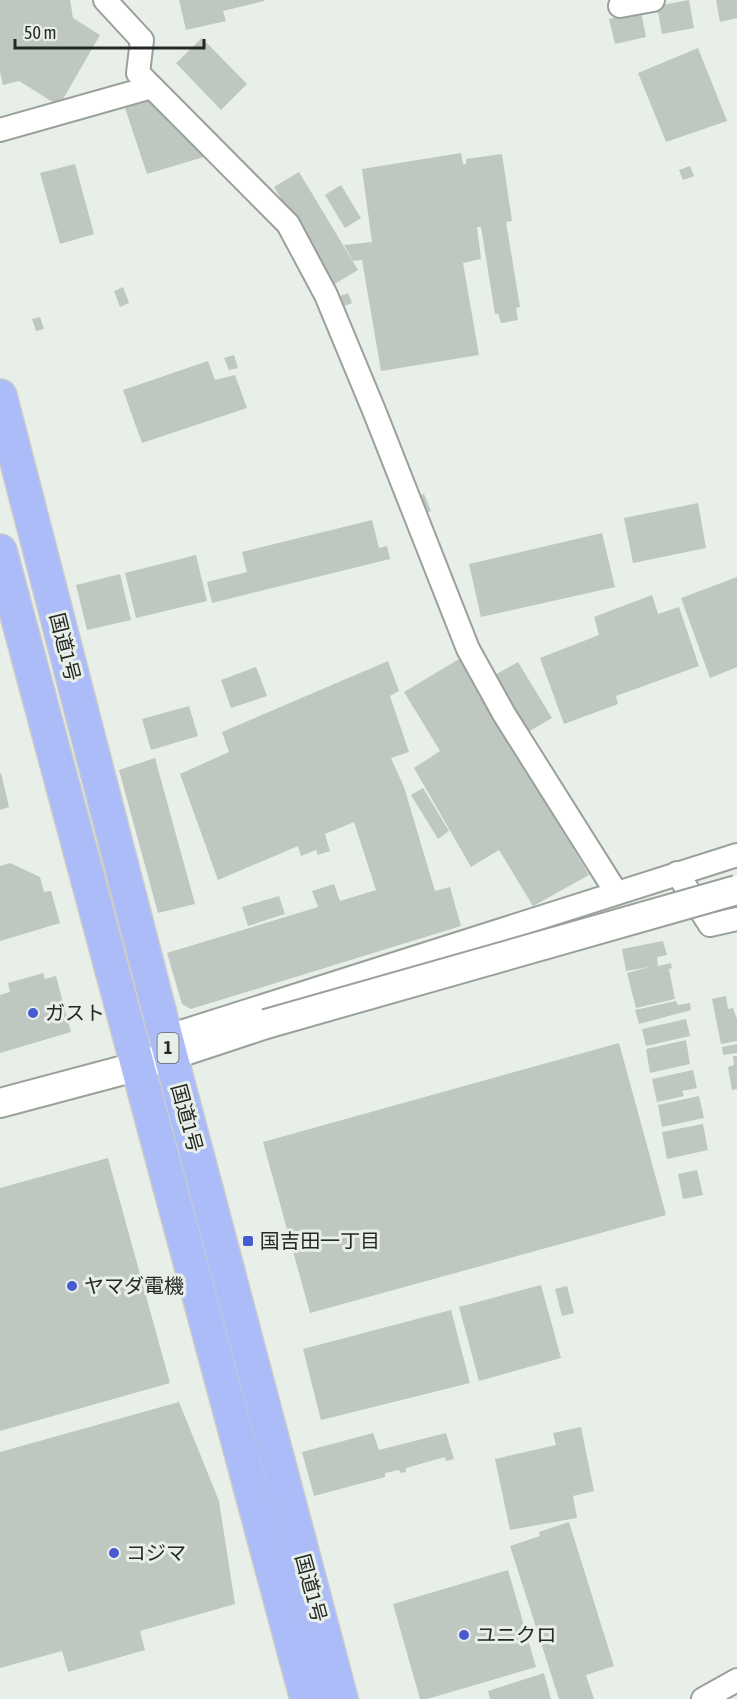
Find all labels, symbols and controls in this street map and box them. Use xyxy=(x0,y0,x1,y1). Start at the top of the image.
scale bar xyxy=(15,12,204,50)
text: 50 m xyxy=(24,22,56,43)
street label: 国道1号 xyxy=(46,610,85,683)
place label: ガスト xyxy=(45,1001,105,1024)
marker: ガスト xyxy=(26,1006,40,1020)
road number: 1 xyxy=(158,1033,178,1063)
street label: 国道1号 xyxy=(167,1081,208,1154)
place label: 国吉田一丁目 xyxy=(260,1229,380,1252)
marker: 国吉田一丁目 xyxy=(241,1234,255,1248)
place label: ヤマダ電機 xyxy=(84,1274,184,1297)
marker: ヤマダ電機 xyxy=(65,1279,79,1293)
place label: コジマ xyxy=(126,1541,186,1564)
marker: コジマ xyxy=(107,1546,121,1560)
street label: 国道1号 xyxy=(291,1551,332,1624)
place label: ユニクロ xyxy=(476,1623,556,1646)
marker: ユニクロ xyxy=(457,1628,471,1642)

